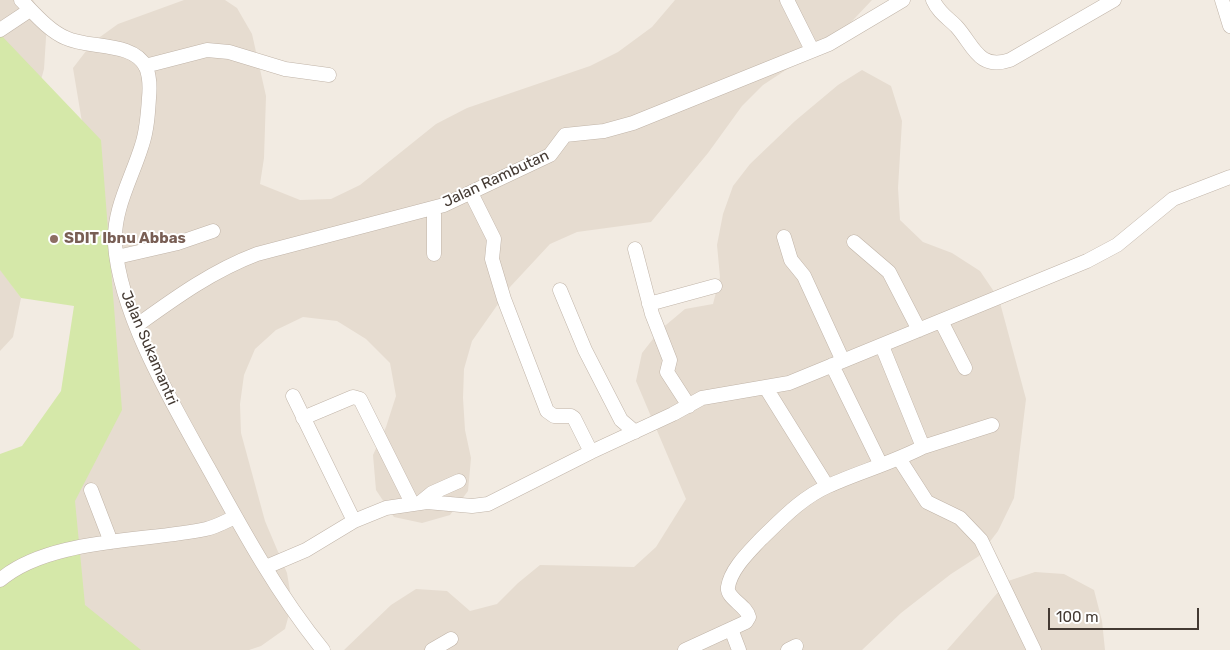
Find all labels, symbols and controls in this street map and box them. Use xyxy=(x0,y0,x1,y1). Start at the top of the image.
street label: Jalan Rambutan xyxy=(440,147,552,211)
place label: SDIT Ibnu Abbas xyxy=(64,230,186,248)
marker: SDIT Ibnu Abbas xyxy=(48,233,60,245)
street label: Jalan Sukamantri xyxy=(117,288,181,408)
scale bar xyxy=(1050,598,1201,630)
text: 100 m xyxy=(1056,608,1098,626)

